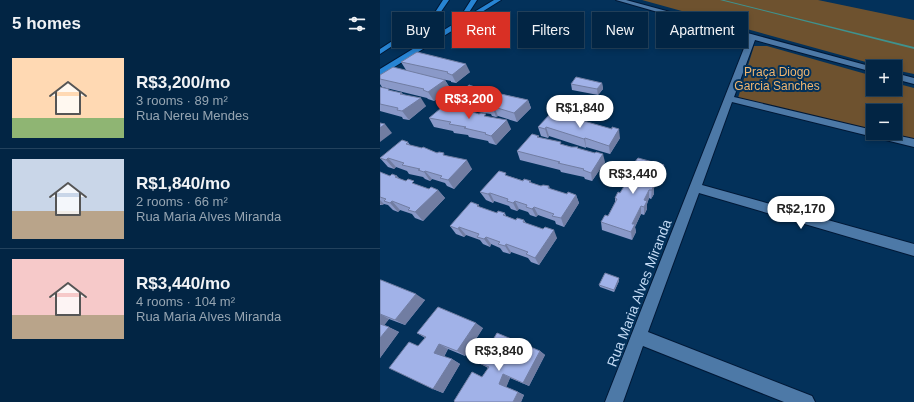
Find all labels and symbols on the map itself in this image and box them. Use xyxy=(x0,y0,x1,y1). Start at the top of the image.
park label: Praça Diogo Garcia Sanches xyxy=(734,65,820,93)
pin: R$3,200 xyxy=(432,86,506,120)
pin: R$1,840 xyxy=(543,95,617,129)
pin: R$3,440 xyxy=(596,161,670,195)
pin: R$2,170 xyxy=(764,196,838,230)
street label: Rua Maria Alves Miranda xyxy=(604,217,675,369)
pin: R$3,840 xyxy=(462,338,536,372)

